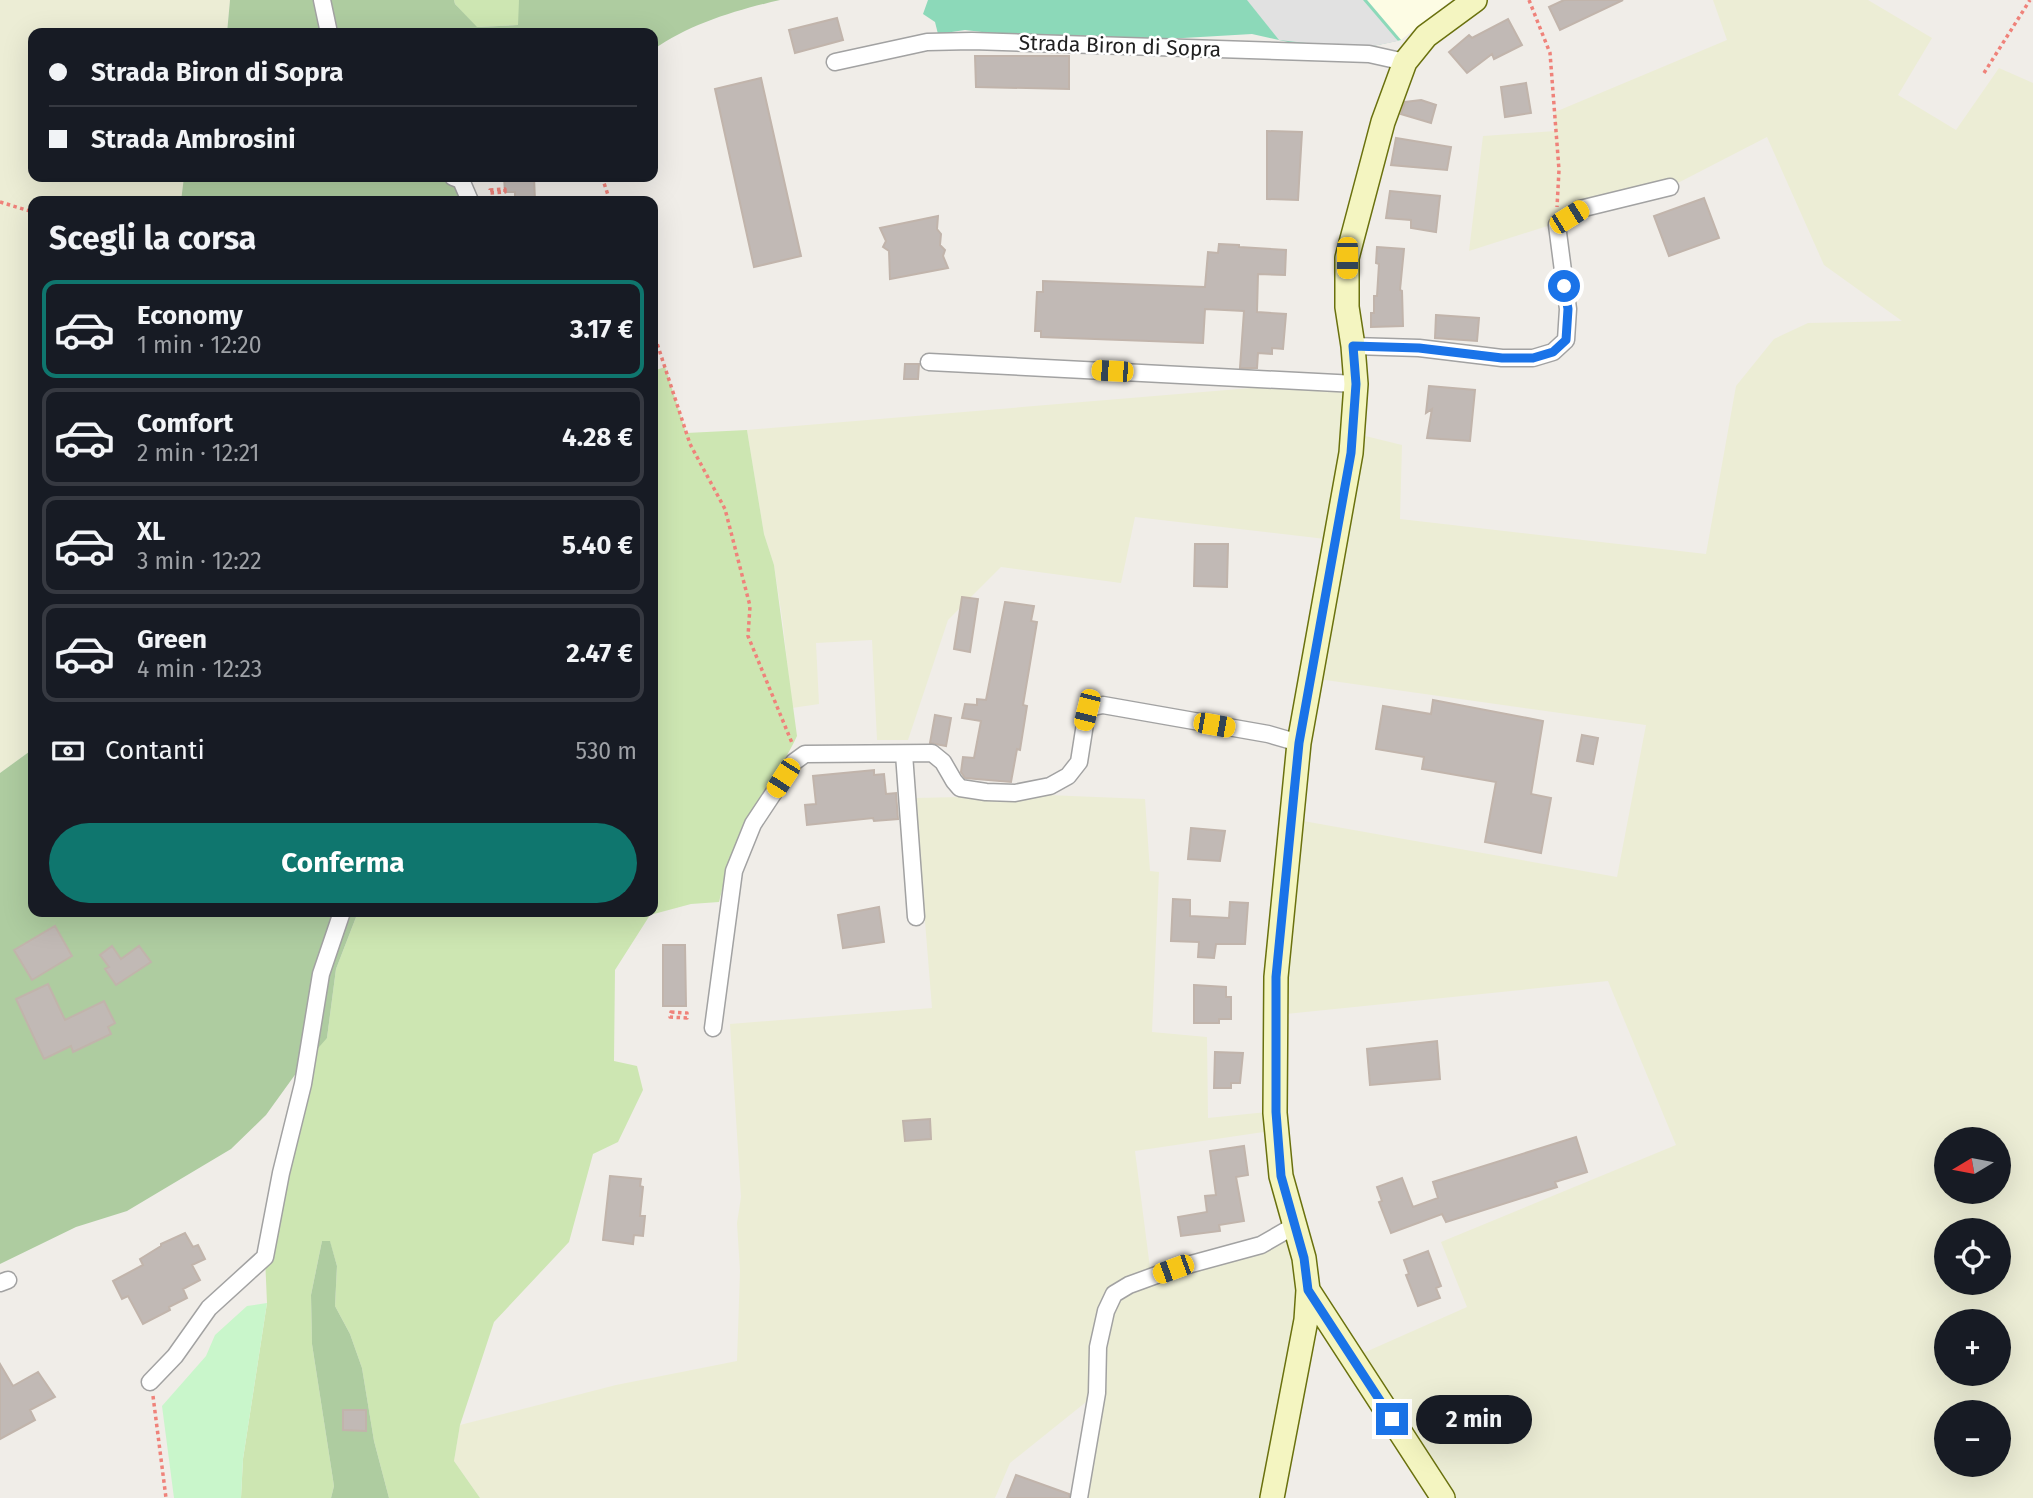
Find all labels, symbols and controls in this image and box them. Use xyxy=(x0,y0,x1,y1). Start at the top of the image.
street label: Strada Biron di Sopra xyxy=(1018,29,1222,63)
text: Strada Biron di Sopra xyxy=(91,57,344,88)
text: Strada Ambrosini xyxy=(91,124,296,155)
car xyxy=(1546,197,1593,237)
text: Scegli la corsa xyxy=(49,219,256,257)
car xyxy=(1337,237,1358,279)
route start xyxy=(1548,270,1580,302)
icon: car xyxy=(53,298,116,361)
text: Economy xyxy=(137,300,243,331)
text: 3.17 € xyxy=(570,314,633,345)
text: 1 min · 12:20 xyxy=(137,331,262,359)
car xyxy=(1091,359,1134,383)
icon: car xyxy=(53,406,116,469)
text: Comfort xyxy=(137,408,233,439)
text: 4.28 € xyxy=(562,422,633,453)
text: 2 min · 12:21 xyxy=(137,439,260,467)
icon: car xyxy=(53,514,116,577)
text: XL xyxy=(137,516,165,547)
text: 5.40 € xyxy=(562,530,633,561)
text: 3 min · 12:22 xyxy=(137,547,262,575)
icon: car xyxy=(53,622,116,685)
text: Green xyxy=(137,624,207,655)
text: 2.47 € xyxy=(566,638,633,669)
text: 4 min · 12:23 xyxy=(137,655,262,683)
car xyxy=(1072,687,1103,733)
car xyxy=(1192,711,1237,739)
icon: cash xyxy=(49,732,87,770)
text: Contanti xyxy=(105,735,205,766)
text: 530 m xyxy=(576,737,637,765)
car xyxy=(763,755,804,801)
button: Conferma xyxy=(49,823,637,903)
north arrow xyxy=(1934,1127,2011,1204)
map controls xyxy=(1934,1127,2011,1477)
button: locate xyxy=(1934,1218,2011,1295)
car xyxy=(1150,1252,1197,1286)
button: + xyxy=(1934,1309,2011,1386)
callout: 2 min xyxy=(1416,1394,1532,1444)
button: − xyxy=(1934,1400,2011,1477)
route end xyxy=(1376,1403,1408,1435)
text: 2 min xyxy=(1446,1405,1502,1433)

